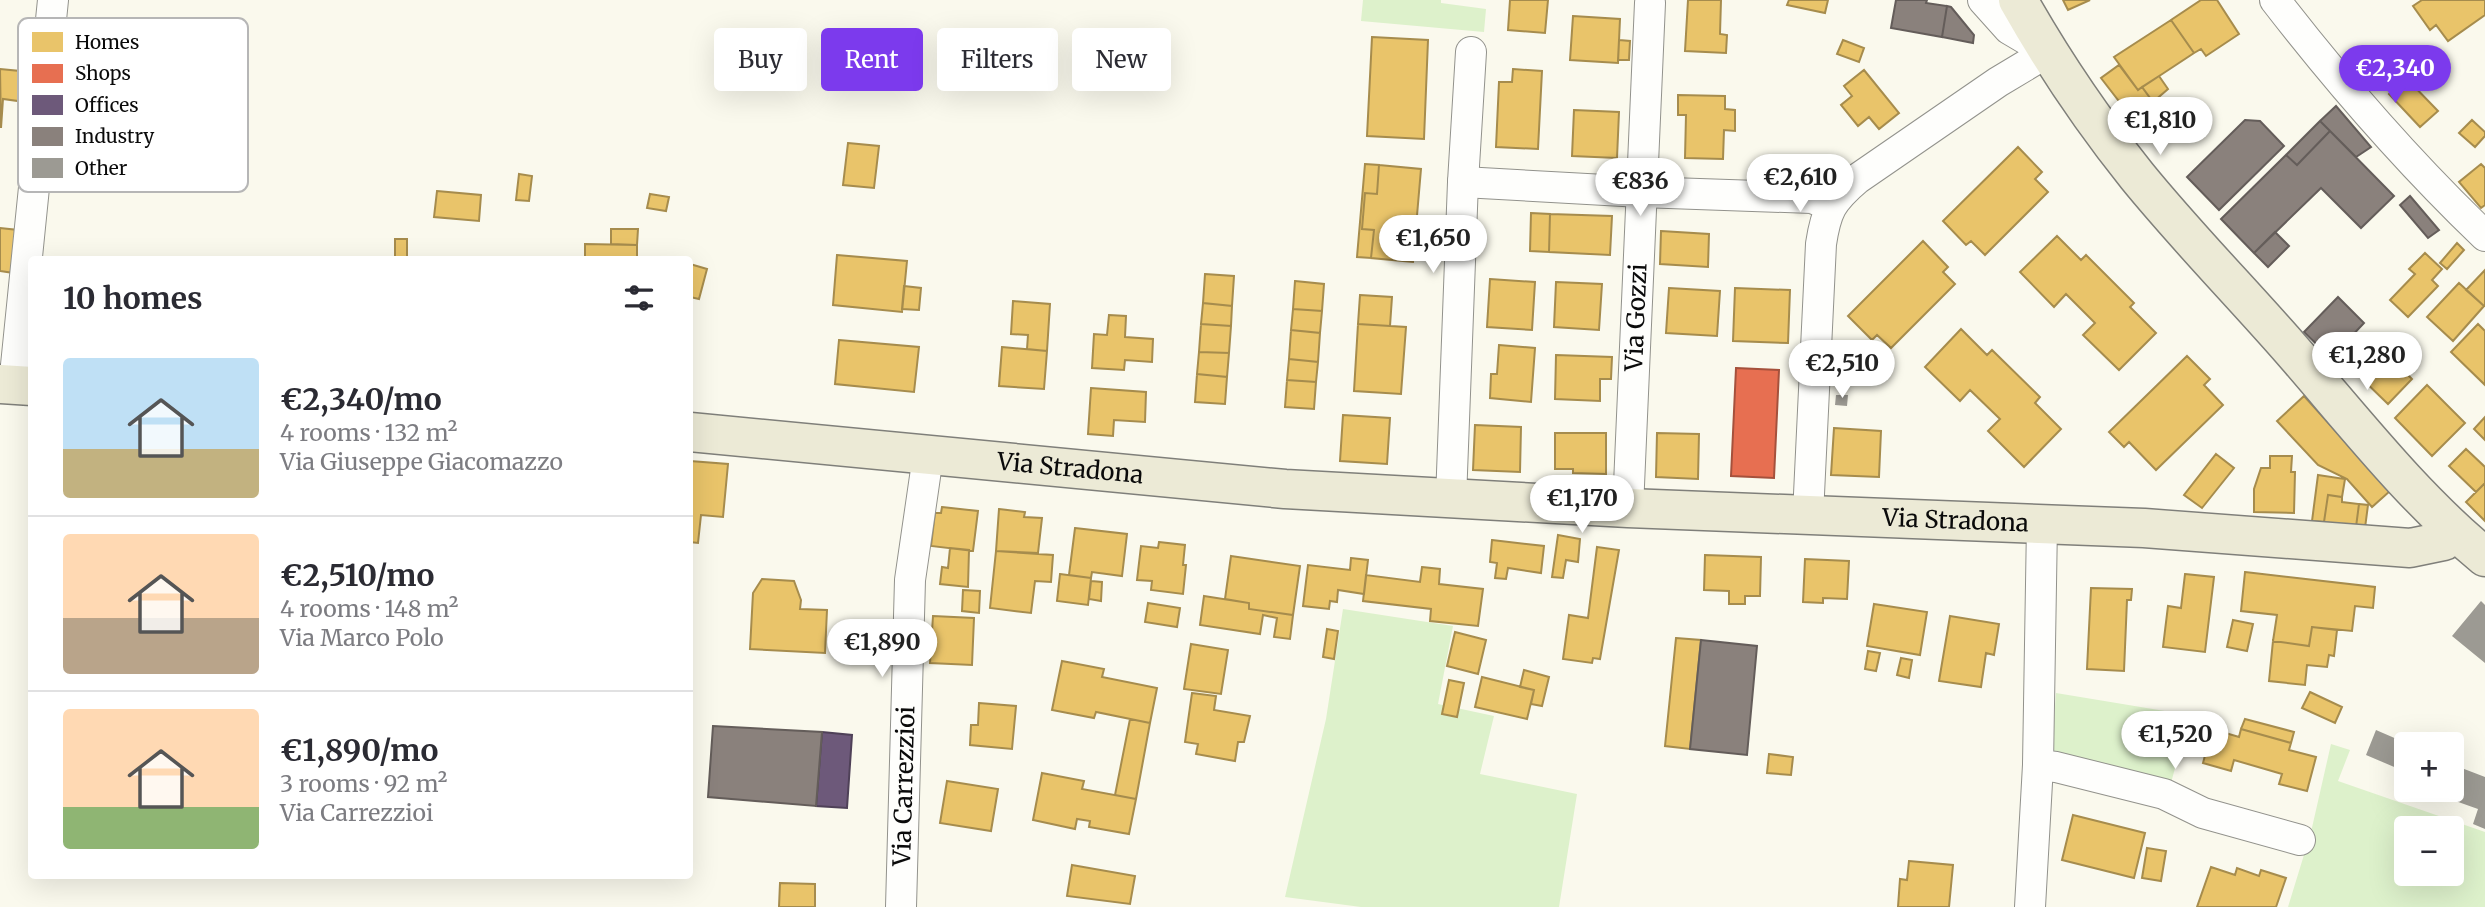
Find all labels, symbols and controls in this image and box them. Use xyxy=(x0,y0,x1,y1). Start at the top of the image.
legend xyxy=(18,18,248,192)
chip: Buy xyxy=(714,28,807,91)
chip: Rent xyxy=(821,28,923,91)
chip: Filters xyxy=(937,28,1058,91)
chip: New xyxy=(1072,28,1171,91)
text: Homes xyxy=(75,30,139,54)
pin: €2,340 xyxy=(2338,46,2452,105)
text: €2,340 xyxy=(2355,53,2435,82)
text: Shops xyxy=(75,61,131,85)
text: Offices xyxy=(75,93,139,117)
pin: €1,810 xyxy=(2103,97,2217,157)
text: €1,810 xyxy=(2124,105,2196,134)
text: Industry xyxy=(75,124,154,148)
pin: €2,610 xyxy=(1743,154,1857,214)
text: Other xyxy=(75,156,128,180)
pin: €836 xyxy=(1599,158,1681,218)
text: €2,610 xyxy=(1763,162,1837,191)
text: €836 xyxy=(1611,166,1669,195)
pin: €1,650 xyxy=(1376,216,1490,275)
text: €1,650 xyxy=(1395,223,1471,252)
street label: Via Gozzi xyxy=(1618,262,1654,373)
text: 10 homes xyxy=(63,279,203,317)
icon: filters xyxy=(620,279,658,317)
pin: €1,280 xyxy=(2310,332,2424,392)
pin: €2,510 xyxy=(1785,340,1899,400)
text: €1,280 xyxy=(2328,340,2406,369)
text: €2,510 xyxy=(1805,348,1879,377)
text: €2,340/mo xyxy=(280,380,442,418)
icon: home xyxy=(119,386,203,470)
text: 4 rooms · 132 m² xyxy=(280,418,457,447)
street label: Via Stradona xyxy=(995,445,1145,490)
text: Via Giuseppe Giacomazzo xyxy=(280,447,563,476)
pin: €1,170 xyxy=(1525,476,1639,535)
text: €1,170 xyxy=(1546,483,1618,512)
street label: Via Stradona xyxy=(1881,502,2030,539)
text: €2,510/mo xyxy=(280,556,434,594)
icon: home xyxy=(119,562,203,646)
text: 4 rooms · 148 m² xyxy=(280,594,458,623)
pin: €1,890 xyxy=(825,620,939,679)
text: Via Marco Polo xyxy=(280,623,444,652)
text: €1,890 xyxy=(843,627,921,656)
street label: Via Carrezzioi xyxy=(886,705,922,867)
pin: €1,520 xyxy=(2118,712,2232,771)
text: €1,520 xyxy=(2137,719,2213,748)
text: €1,890/mo xyxy=(280,731,438,769)
map controls xyxy=(2394,732,2464,886)
button: + xyxy=(2394,732,2464,802)
icon: home xyxy=(119,737,203,821)
text: 3 rooms · 92 m² xyxy=(280,769,447,798)
text: Via Carrezzioi xyxy=(280,798,433,827)
button: − xyxy=(2394,816,2464,886)

